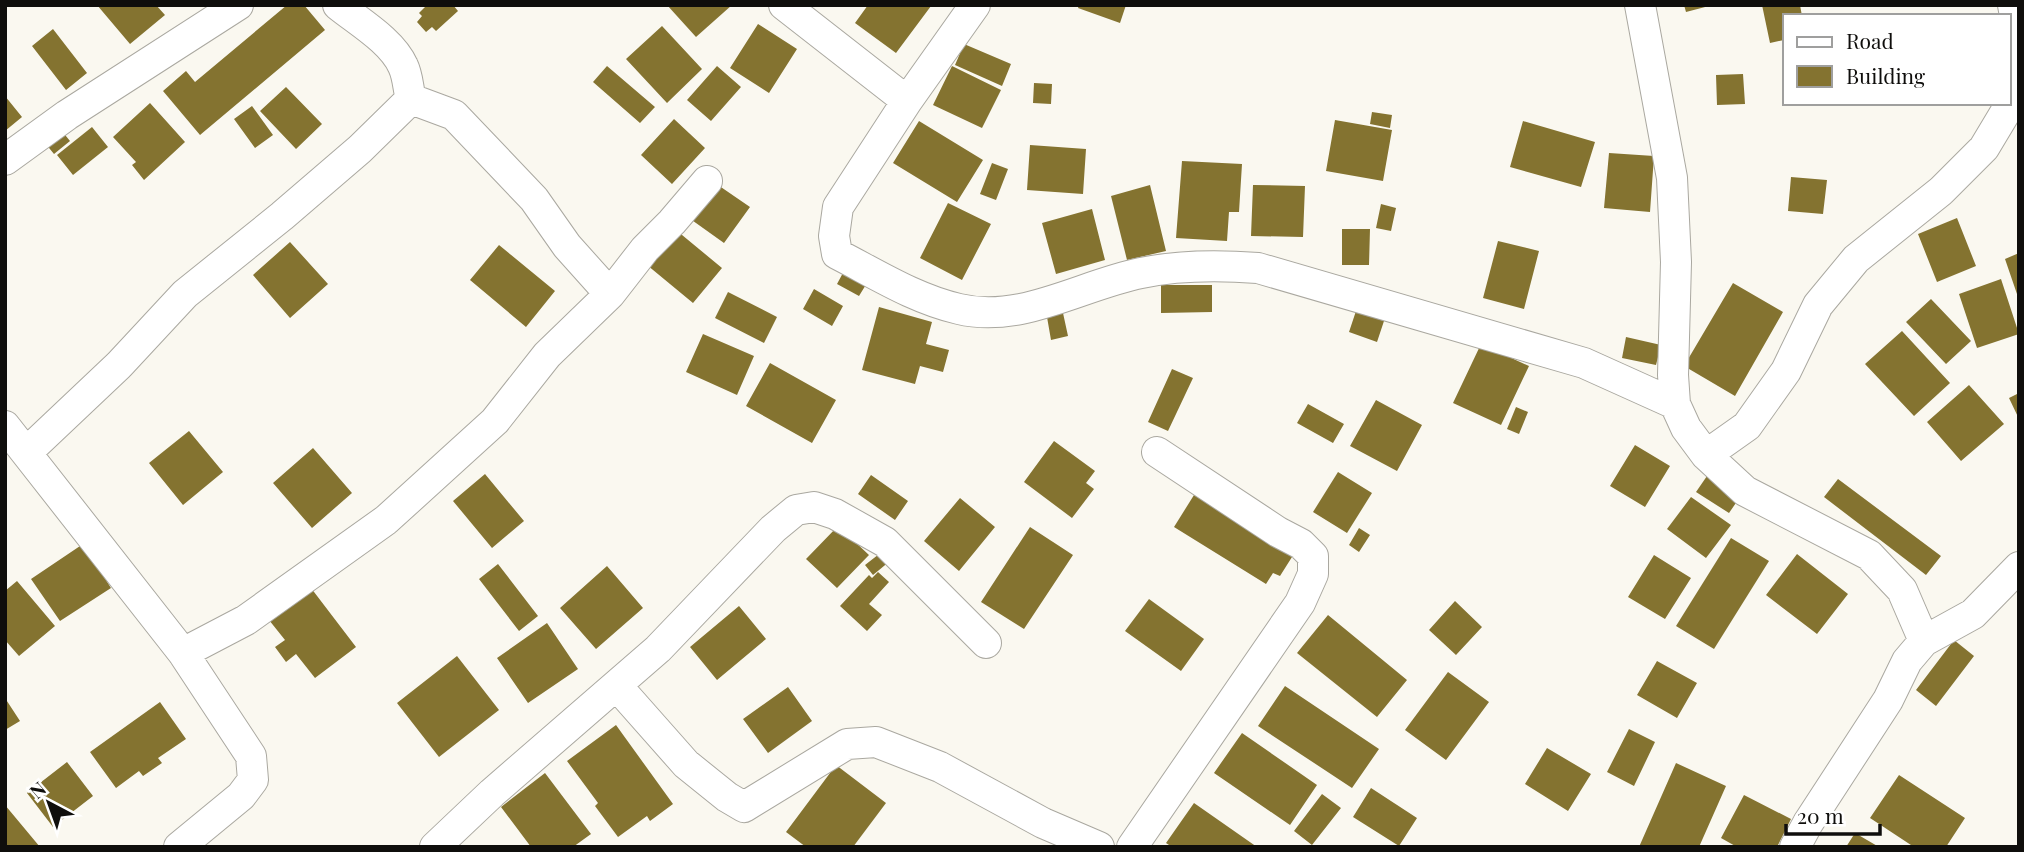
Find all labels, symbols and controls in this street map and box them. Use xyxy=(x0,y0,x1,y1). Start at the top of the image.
legend xyxy=(1783,14,2010,105)
text: Road xyxy=(1846,26,1894,54)
text: Building xyxy=(1846,61,1925,89)
north arrow xyxy=(14,768,84,838)
text: N xyxy=(23,775,51,804)
scale bar xyxy=(1786,792,1881,836)
text: 20 m xyxy=(1797,801,1844,829)

